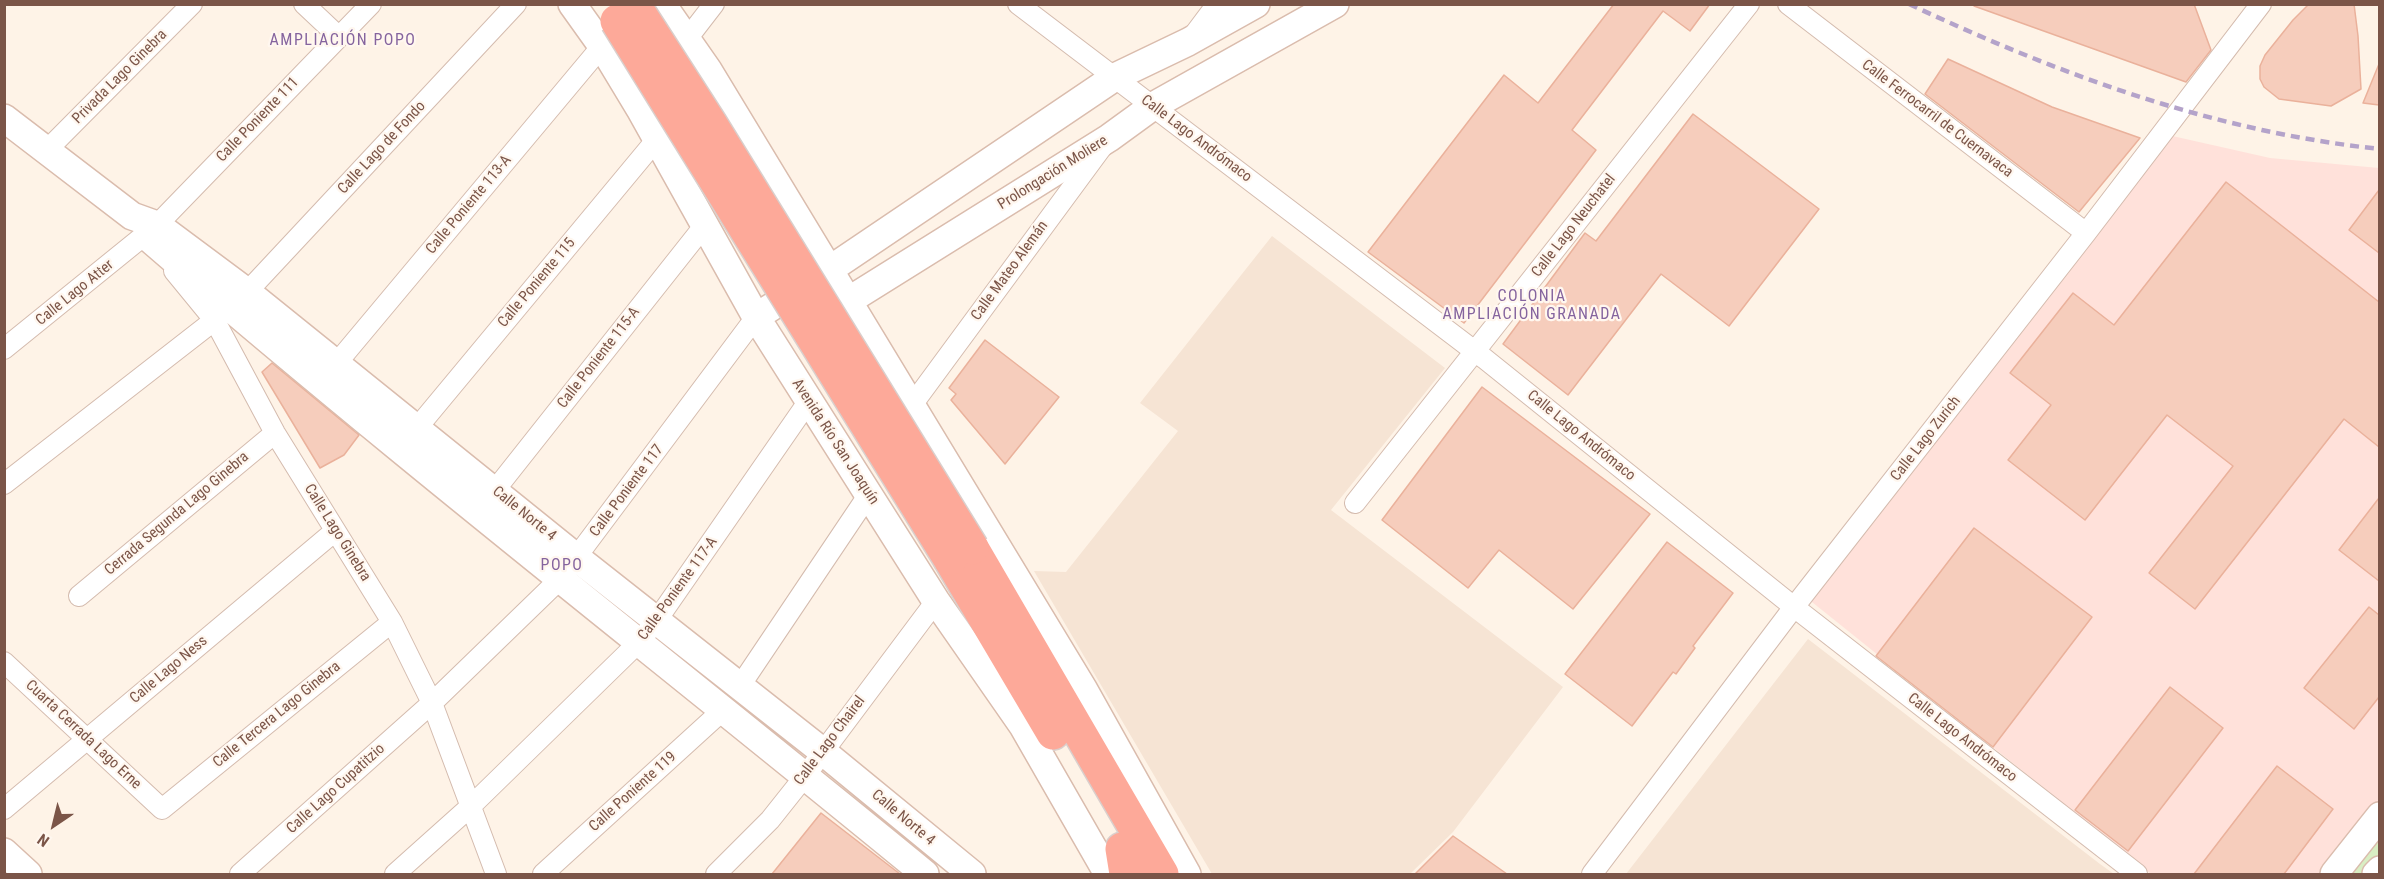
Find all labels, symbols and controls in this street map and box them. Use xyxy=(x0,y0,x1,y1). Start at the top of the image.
street label: Privada Lago Ginebra xyxy=(69,26,171,128)
district label: AMPLIACIÓN POPO xyxy=(270,31,416,51)
street label: Calle Ferrocarril de Cuernavaca xyxy=(1858,56,2016,182)
street label: Calle Poniente 111 xyxy=(213,74,303,166)
street label: Calle Lago Andrómaco xyxy=(1137,91,1255,187)
street label: Calle Lago de Fondo xyxy=(334,98,430,198)
street label: Prolongación Moliere xyxy=(995,132,1111,214)
street label: Calle Poniente 113-A xyxy=(422,152,516,258)
street label: Calle Lago Neuchatel xyxy=(1528,171,1620,281)
street label: Calle Mateo Alemán xyxy=(968,218,1052,324)
street label: Calle Poniente 115 xyxy=(494,235,580,331)
street label: Calle Lago Atter xyxy=(33,256,117,330)
district label: COLONIA AMPLIACIÓN GRANADA xyxy=(1443,287,1621,325)
street label: Calle Poniente 115-A xyxy=(554,304,644,412)
street label: Avenida Río San Joaquín xyxy=(788,376,882,508)
street label: Calle Lago Andrómaco xyxy=(1523,387,1639,485)
street label: Calle Lago Zurich xyxy=(1887,393,1965,485)
street label: Calle Poniente 117 xyxy=(586,441,668,541)
street label: Cerrada Segunda Lago Ginebra xyxy=(101,448,253,580)
street label: Calle Lago Ginebra xyxy=(300,481,374,585)
street label: Calle Norte 4 xyxy=(488,483,560,545)
street label: Calle Poniente 117-A xyxy=(634,534,722,644)
district label: POPO xyxy=(541,556,583,576)
street label: Calle Lago Ness xyxy=(127,632,211,708)
street label: Calle Tercera Lago Ginebra xyxy=(210,658,344,772)
street label: Cuarta Cerrada Lago Erne xyxy=(21,677,145,793)
street label: Calle Lago Andrómaco xyxy=(1904,690,2020,786)
street label: Calle Lago Chairel xyxy=(791,693,869,789)
street label: Calle Lago Cupatitzio xyxy=(283,740,389,838)
street label: Calle Poniente 119 xyxy=(586,748,680,836)
street label: Calle Norte 4 xyxy=(868,786,938,850)
north arrow xyxy=(24,795,84,855)
text: N xyxy=(34,830,53,851)

